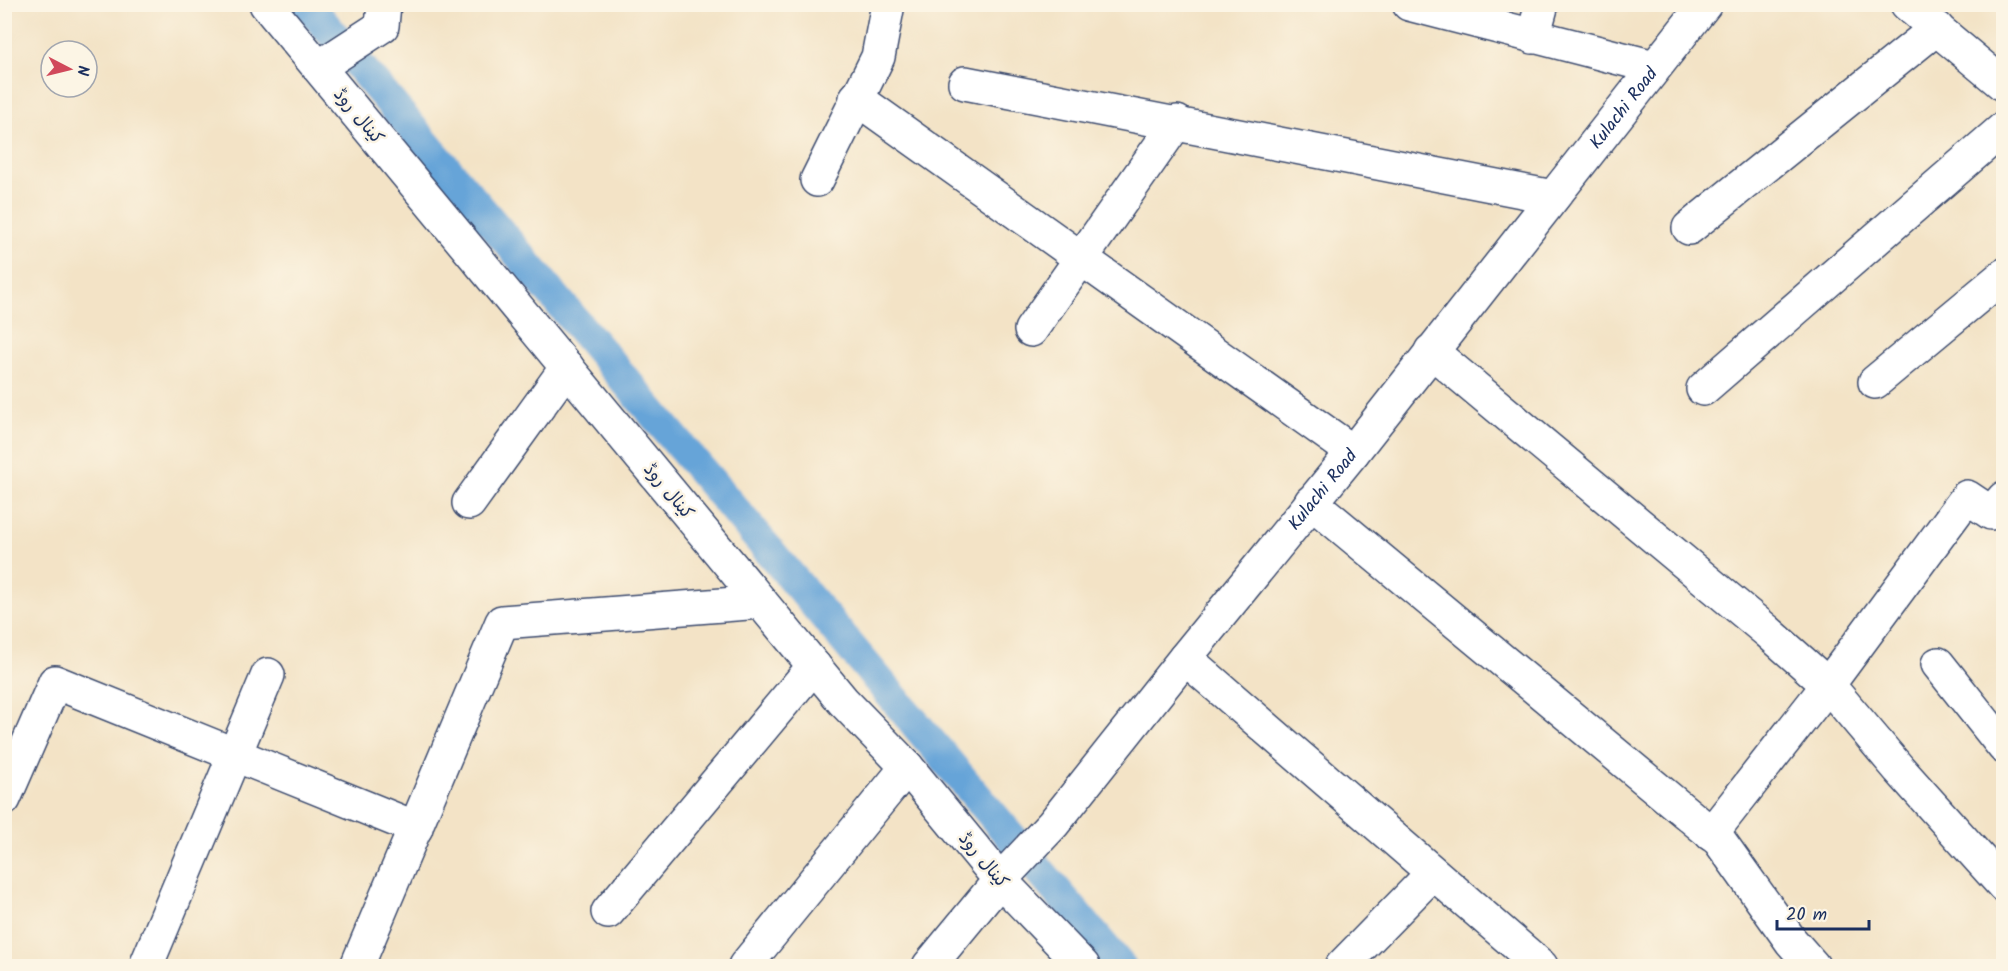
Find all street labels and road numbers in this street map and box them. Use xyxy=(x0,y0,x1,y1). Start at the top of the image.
street label: Kulachi Road xyxy=(1583,61,1667,156)
street label: کینال روڈ xyxy=(325,82,391,152)
street label: Kulachi Road xyxy=(1281,443,1366,537)
street label: کینال روڈ xyxy=(635,457,701,527)
street label: کینال روڈ xyxy=(950,826,1016,896)

